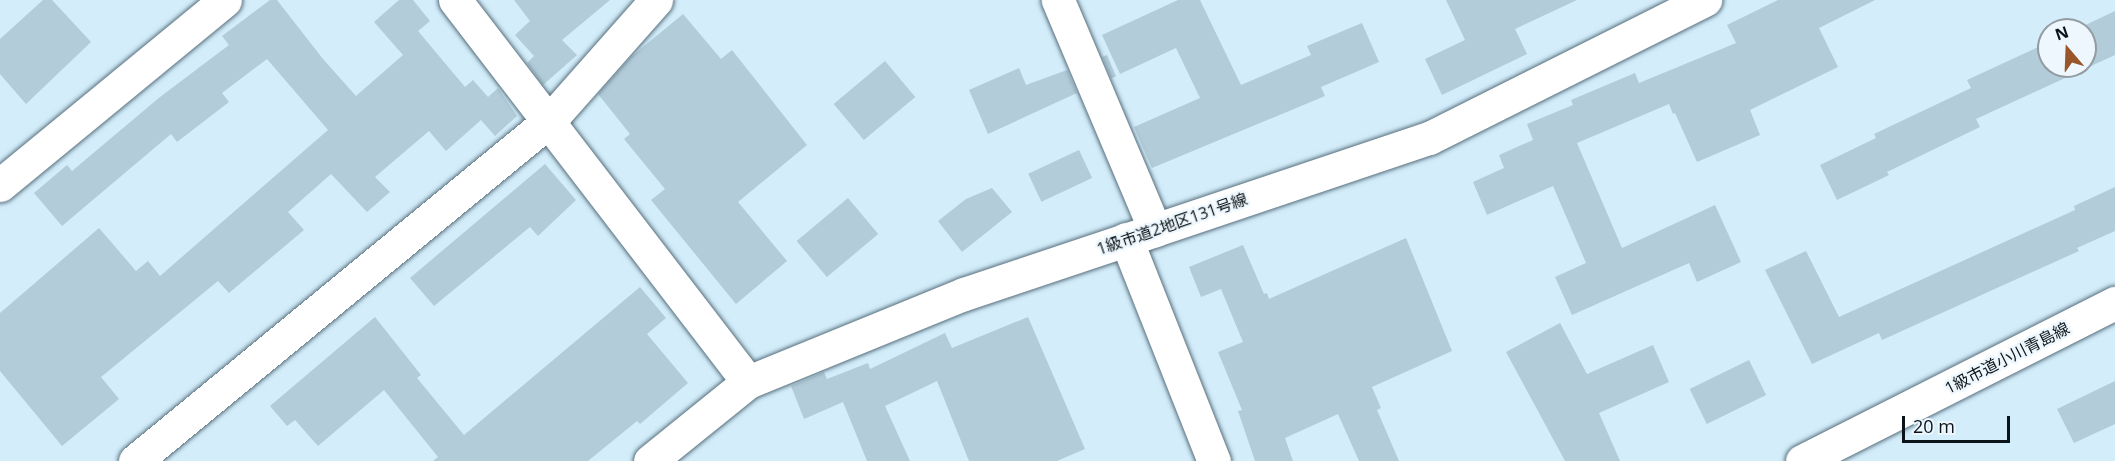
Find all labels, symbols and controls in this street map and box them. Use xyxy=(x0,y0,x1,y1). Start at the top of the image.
north arrow xyxy=(2037,18,2097,78)
text: N xyxy=(2052,20,2072,45)
street label: 1級市道2地区131号線 xyxy=(1094,189,1250,259)
street label: 1級市道小川青島線 xyxy=(1942,318,2072,398)
scale bar xyxy=(1905,404,2013,442)
text: 20 m xyxy=(1913,414,1955,438)

